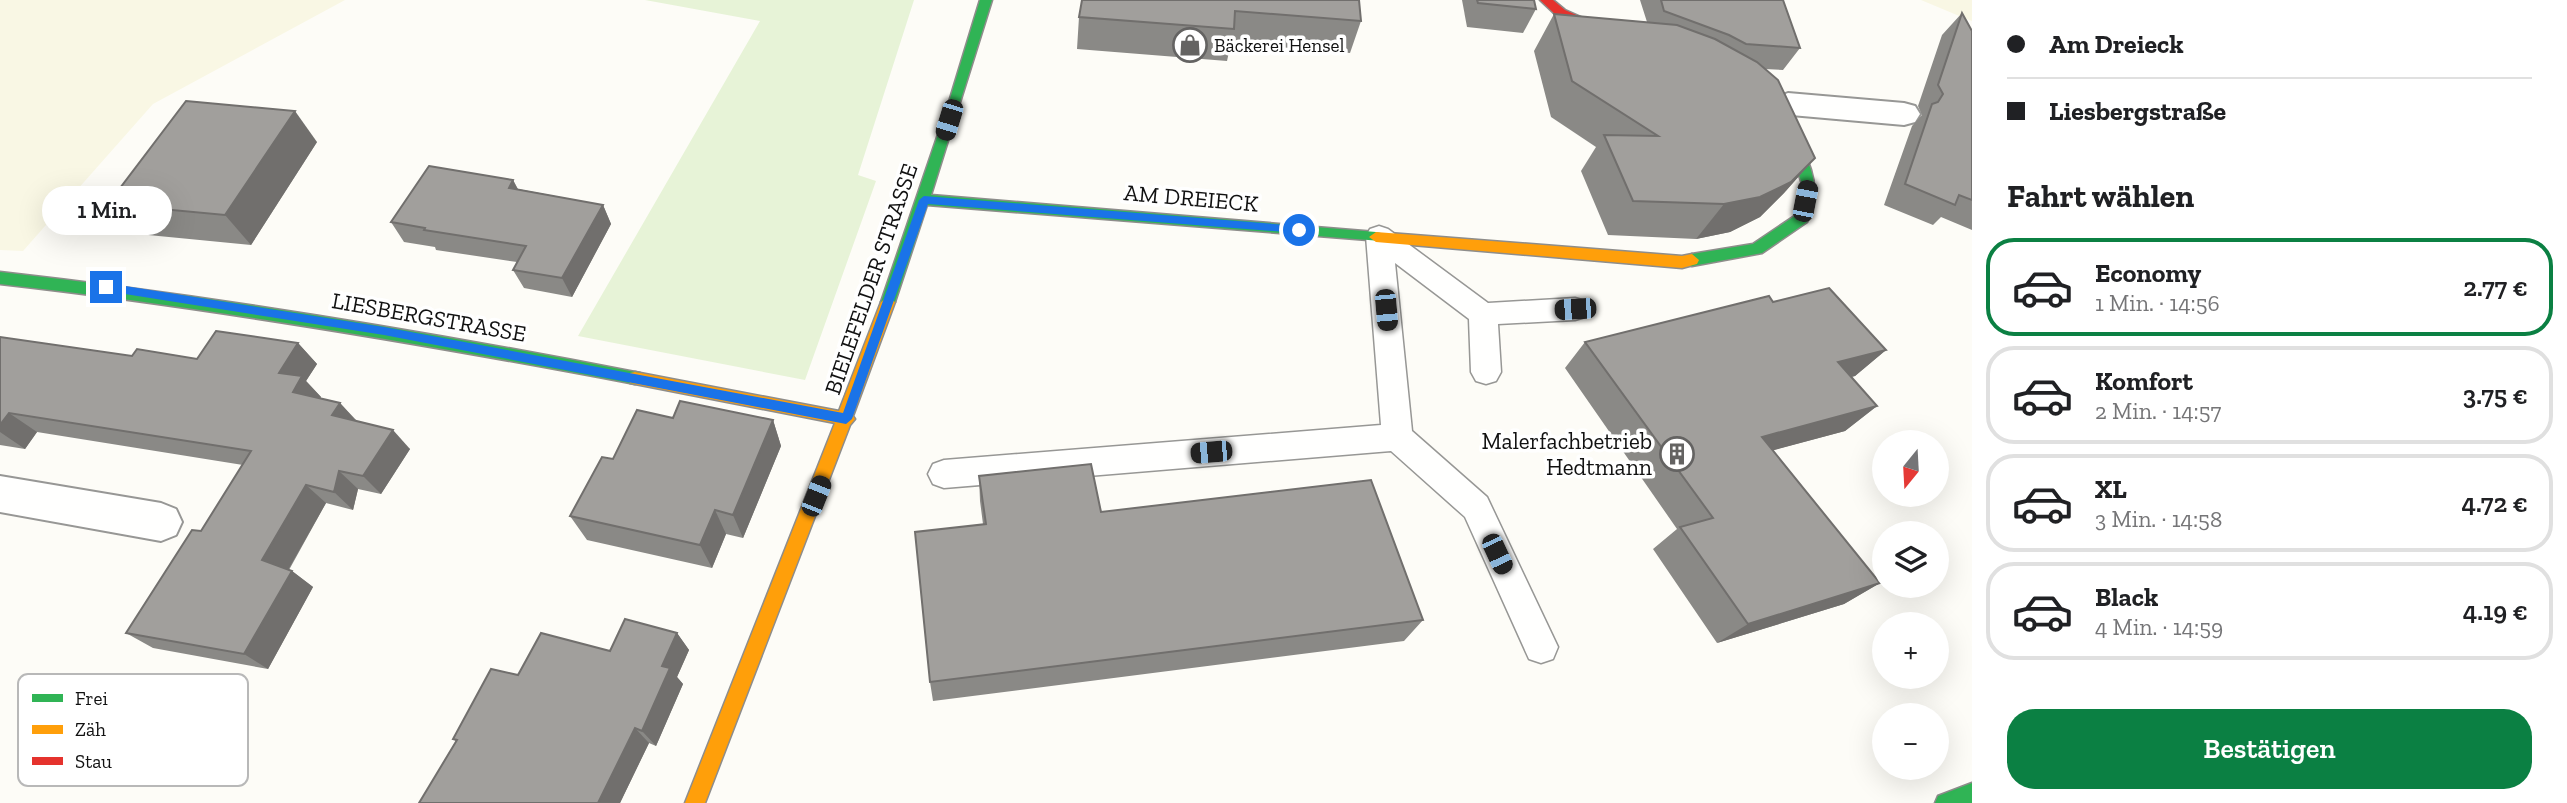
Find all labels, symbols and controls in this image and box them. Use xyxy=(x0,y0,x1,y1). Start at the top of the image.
shop icon: Bäckerei Hensel xyxy=(1171,26,1209,64)
text: Am Dreieck xyxy=(2049,28,2184,60)
place label: Bäckerei Hensel xyxy=(1214,34,1345,57)
text: Liesbergstraße xyxy=(2049,95,2226,127)
car xyxy=(933,97,966,143)
street label: BIELEFELDER STRASSE xyxy=(818,160,924,398)
text: Fahrt wählen xyxy=(2007,177,2194,215)
street label: AM DREIECK xyxy=(1123,178,1260,218)
car xyxy=(1791,178,1820,224)
callout: 1 Min. xyxy=(41,186,171,234)
text: 1 Min. xyxy=(77,196,137,224)
route start xyxy=(1283,214,1315,246)
icon: car xyxy=(2011,256,2074,319)
text: Economy xyxy=(2095,257,2201,289)
route end xyxy=(90,271,122,303)
text: 2.77 € xyxy=(2463,271,2528,303)
street label: LIESBERGSTRASSE xyxy=(330,286,528,348)
car xyxy=(1374,288,1399,332)
text: 1 Min. · 14:56 xyxy=(2095,289,2220,317)
car xyxy=(1554,297,1597,321)
icon: car xyxy=(2011,364,2074,427)
text: Komfort xyxy=(2095,365,2193,397)
text: 3.75 € xyxy=(2463,379,2528,411)
text: 2 Min. · 14:57 xyxy=(2095,397,2221,425)
place label: Malerfachbetrieb Hedtmann xyxy=(1481,427,1652,481)
north arrow xyxy=(1872,430,1950,508)
map controls xyxy=(1872,430,1949,780)
building icon: Malerfachbetrieb Hedtmann xyxy=(1658,435,1696,473)
car xyxy=(1190,440,1233,464)
icon: car xyxy=(2011,472,2074,535)
car xyxy=(799,473,834,519)
text: XL xyxy=(2095,473,2127,505)
text: 4.72 € xyxy=(2461,487,2528,519)
text: 3 Min. · 14:58 xyxy=(2095,505,2222,533)
button: layers xyxy=(1872,521,1949,598)
car xyxy=(1479,531,1516,577)
icon: car xyxy=(2011,580,2074,643)
text: Black xyxy=(2095,581,2158,613)
text: 4.19 € xyxy=(2463,595,2528,627)
button: + xyxy=(1872,612,1949,689)
text: 4 Min. · 14:59 xyxy=(2095,613,2223,641)
legend xyxy=(18,674,248,786)
text: Frei xyxy=(75,687,108,710)
button: − xyxy=(1872,703,1949,780)
button: Bestätigen xyxy=(2007,709,2532,789)
text: Zäh xyxy=(75,718,106,741)
text: Stau xyxy=(75,750,112,773)

